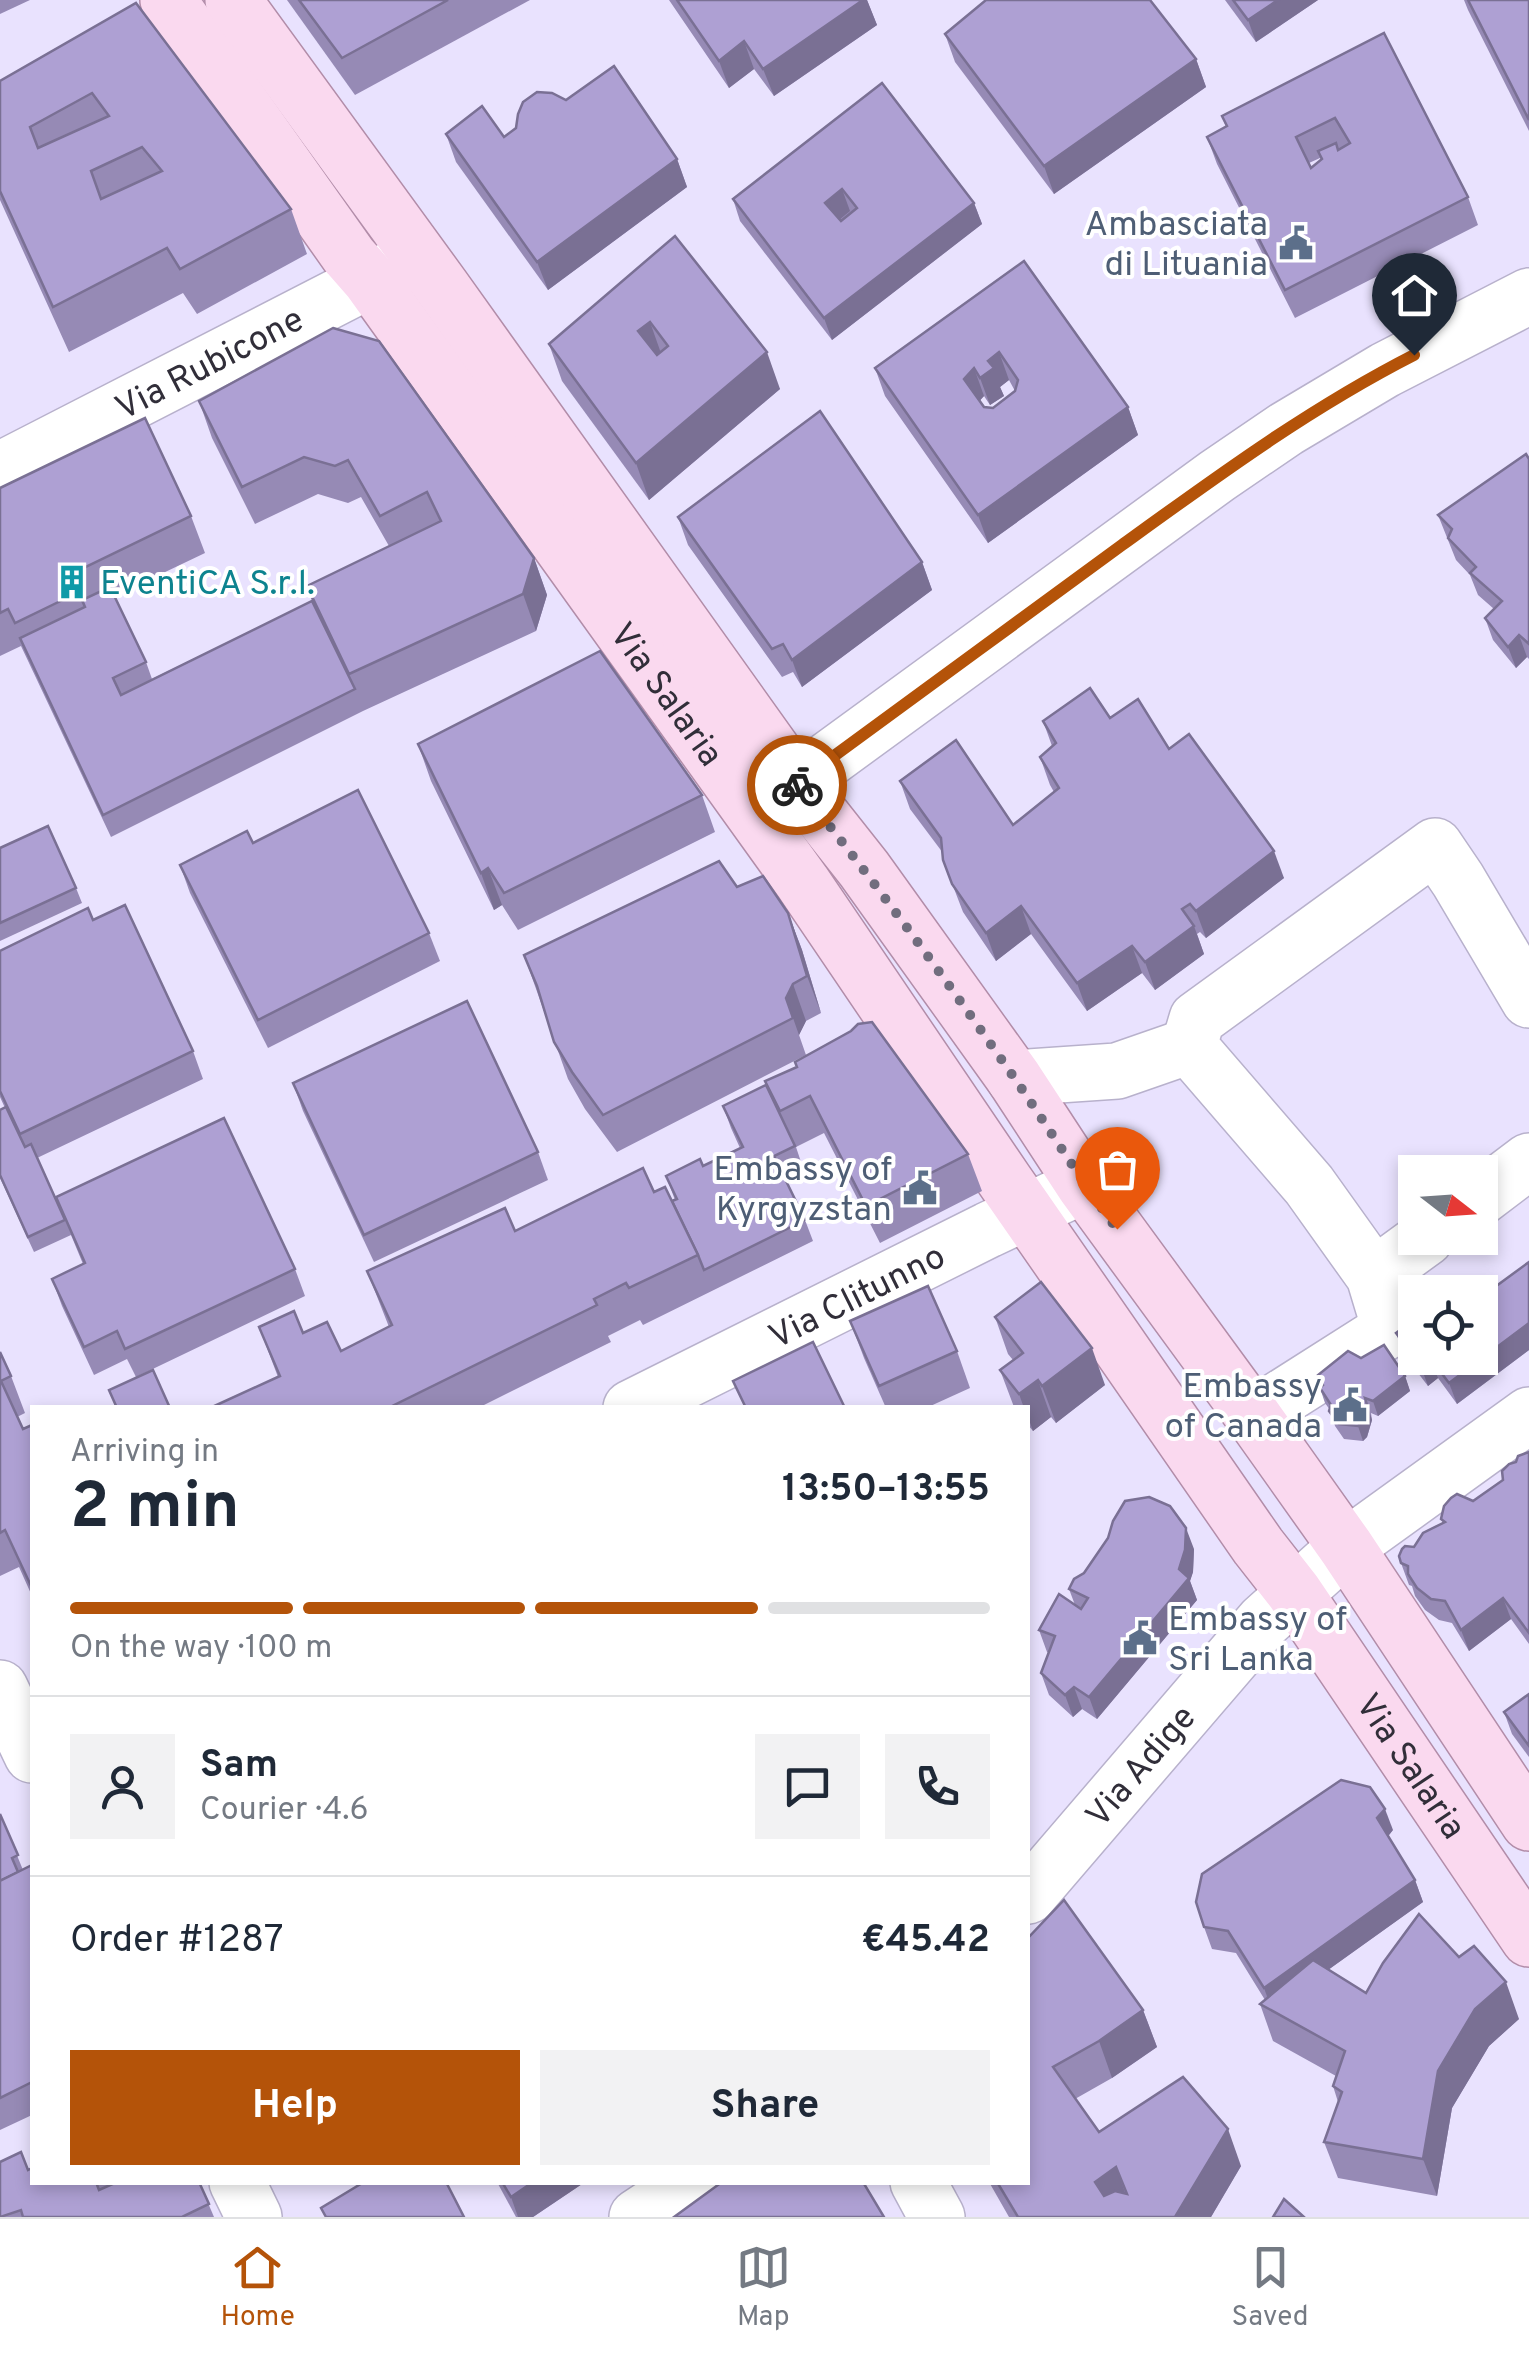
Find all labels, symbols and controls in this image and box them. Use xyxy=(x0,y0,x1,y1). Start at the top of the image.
place label: Ambasciata di Lituania xyxy=(1084,204,1268,288)
public building icon: Ambasciata di Lituania xyxy=(1277,224,1315,262)
pin xyxy=(1372,253,1457,356)
icon: home xyxy=(1387,268,1442,323)
street label: Via Rubicone xyxy=(109,299,312,432)
building icon: EventiCA S.r.l. xyxy=(53,563,91,601)
place label: EventiCA S.r.l. xyxy=(100,563,315,607)
street label: Via Salaria xyxy=(598,615,731,776)
courier xyxy=(747,735,847,835)
icon: bike xyxy=(770,758,825,813)
pin xyxy=(1075,1127,1160,1230)
icon: bag xyxy=(1090,1142,1145,1197)
place label: Embassy of Kyrgyzstan xyxy=(713,1149,892,1233)
north arrow xyxy=(1398,1155,1498,1255)
map controls xyxy=(1398,1155,1498,1375)
public building icon: Embassy of Kyrgyzstan xyxy=(901,1169,939,1207)
street label: Via Clitunno xyxy=(762,1236,953,1361)
button: locate xyxy=(1398,1275,1498,1375)
place label: Embassy of Canada xyxy=(1165,1366,1322,1450)
public building icon: Embassy of Canada xyxy=(1331,1386,1369,1424)
text: Arriving in xyxy=(70,1433,219,1473)
text: 13:50–13:55 xyxy=(782,1466,990,1515)
text: 2 min xyxy=(70,1469,240,1551)
place label: Embassy of Sri Lanka xyxy=(1168,1599,1347,1683)
public building icon: Embassy of Sri Lanka xyxy=(1121,1619,1159,1657)
text: On the way · 100 m xyxy=(70,1629,332,1669)
street label: Via Salaria xyxy=(1344,1686,1474,1849)
street label: Via Adige xyxy=(1078,1697,1207,1838)
button: person xyxy=(70,1734,175,1839)
button: chat xyxy=(755,1734,860,1839)
button: phone xyxy=(885,1734,990,1839)
text: Sam xyxy=(200,1742,278,1791)
text: Courier · 4.6 xyxy=(200,1791,369,1831)
text: Order #1287 xyxy=(70,1917,284,1966)
text: €45.42 xyxy=(861,1917,990,1966)
button: Help xyxy=(70,2050,520,2165)
button: Share xyxy=(540,2050,990,2165)
tab: Home xyxy=(220,2240,295,2336)
tab: Map xyxy=(736,2240,791,2336)
tab: Saved xyxy=(1232,2240,1309,2336)

